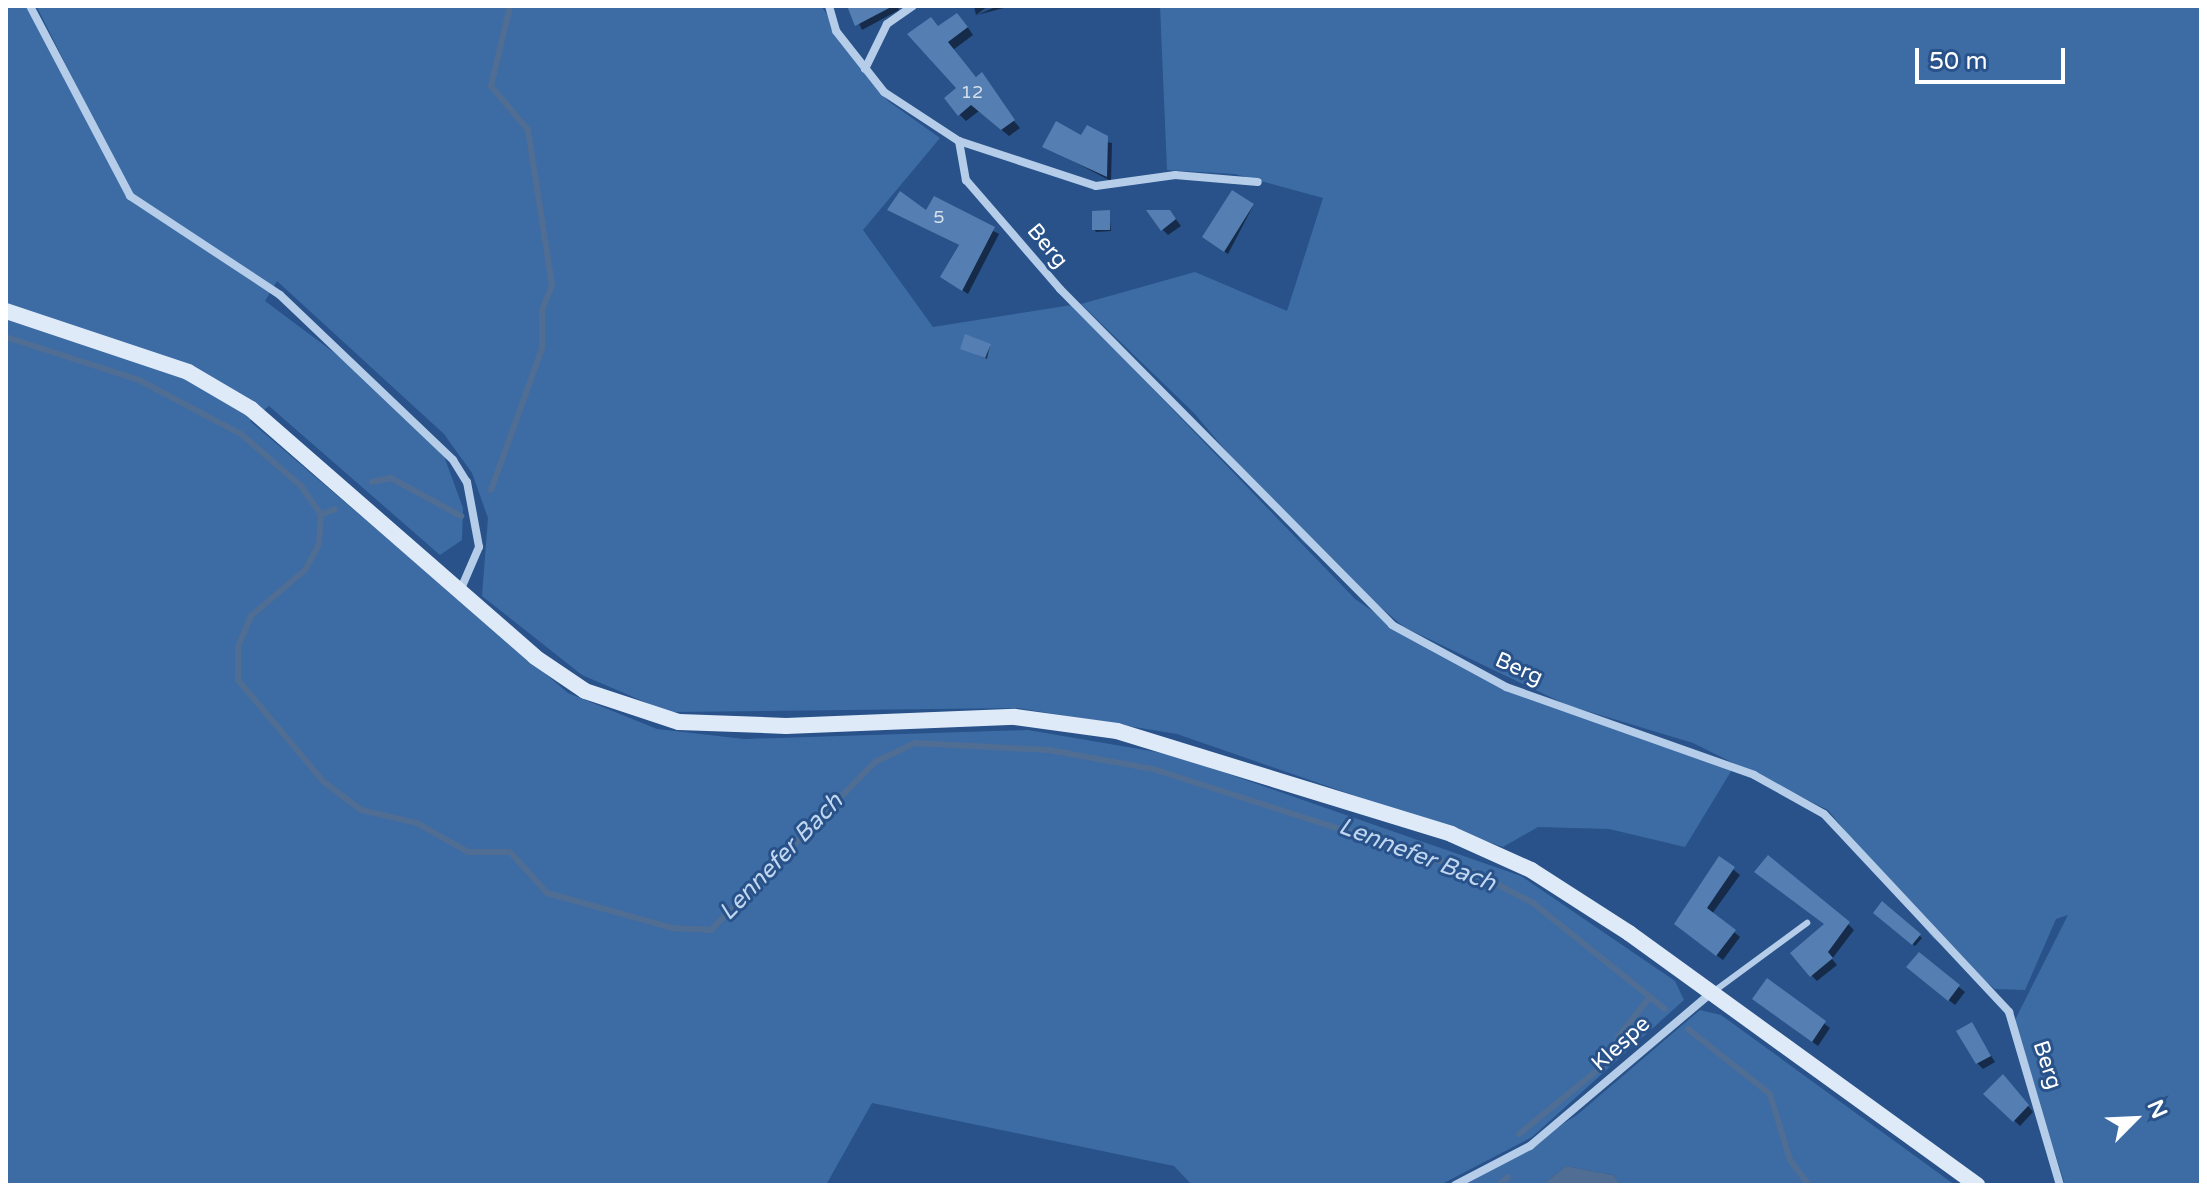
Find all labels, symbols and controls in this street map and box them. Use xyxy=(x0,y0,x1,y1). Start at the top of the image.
scale bar xyxy=(1919,32,2069,82)
text: 50 m xyxy=(1929,47,1987,76)
house number: 12 xyxy=(961,81,983,103)
house number: 5 xyxy=(933,206,945,228)
street label: Berg xyxy=(1021,219,1073,273)
street label: Berg xyxy=(1491,647,1547,691)
water label: Lennefer Bach xyxy=(713,788,849,926)
water label: Lennefer Bach xyxy=(1335,812,1499,898)
street label: Klespe xyxy=(1586,1011,1656,1077)
street label: Berg xyxy=(2027,1037,2067,1093)
north arrow xyxy=(2095,1079,2175,1159)
text: N xyxy=(2141,1096,2172,1123)

